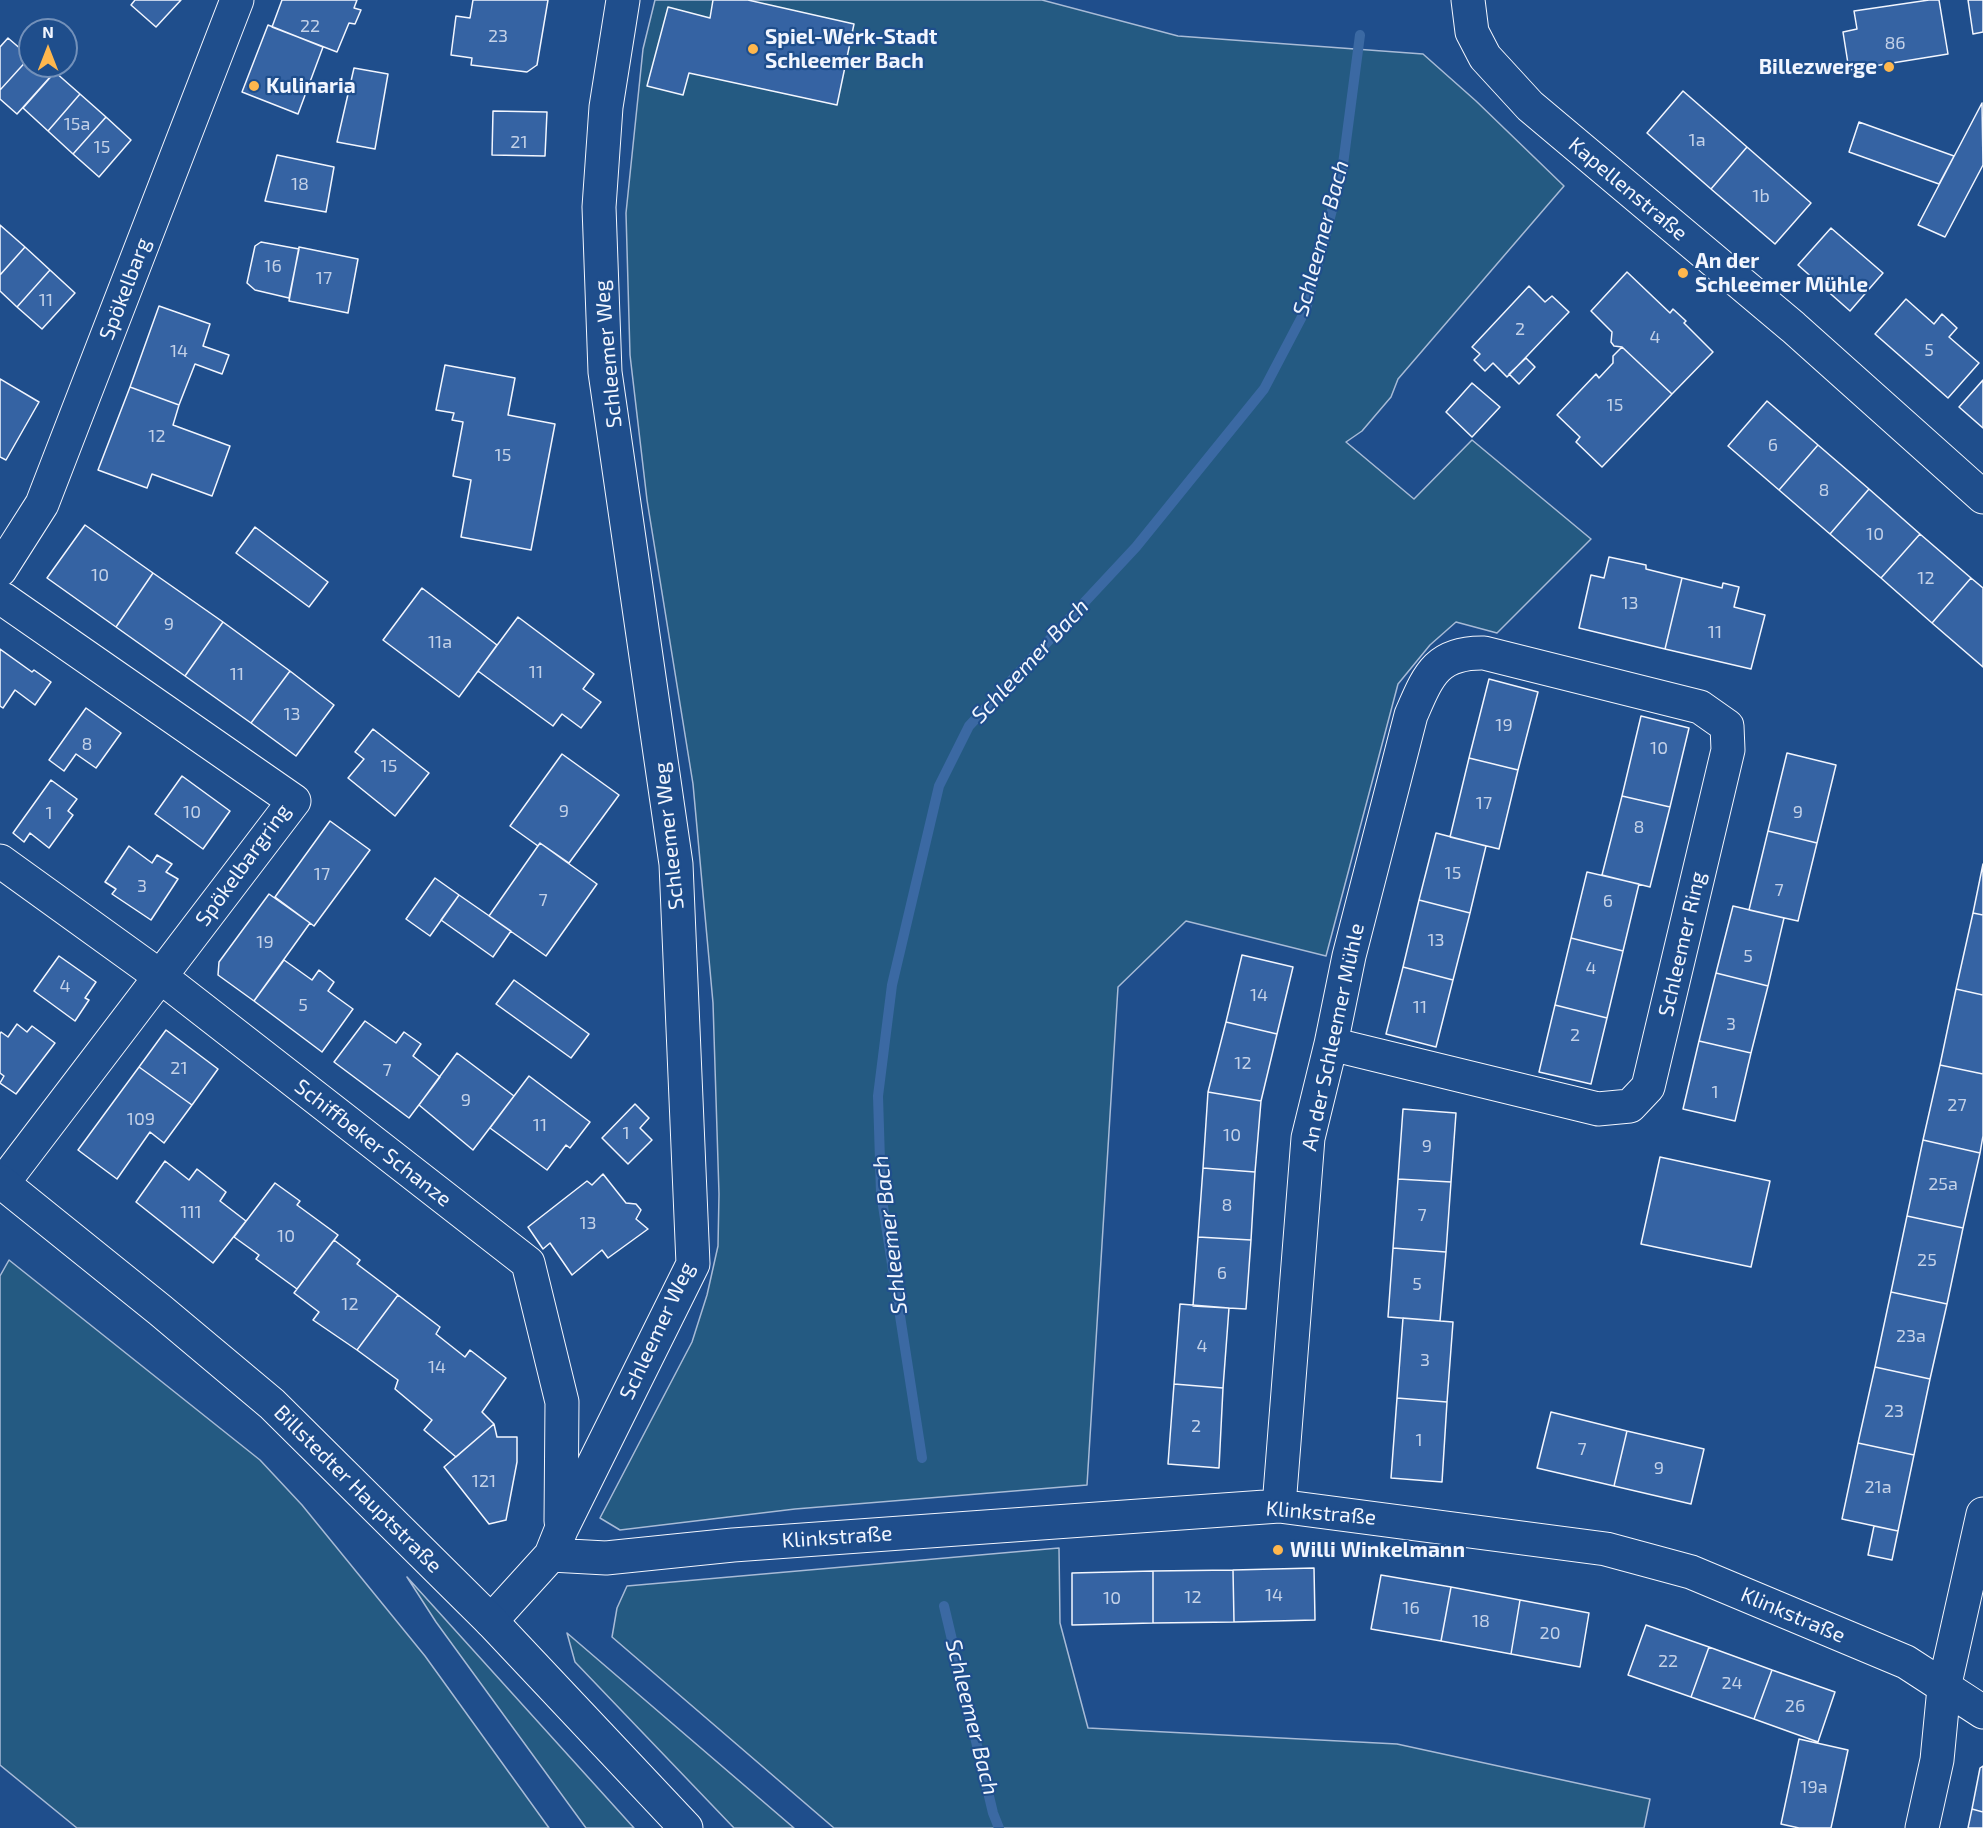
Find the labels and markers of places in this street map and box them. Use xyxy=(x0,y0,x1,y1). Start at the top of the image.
place label: Spiel-Werk-Stadt Schleemer Bach xyxy=(765,24,937,74)
marker: Spiel-Werk-Stadt Schleemer Bach xyxy=(746,42,760,56)
place label: Billezwerge xyxy=(1759,54,1877,80)
marker: Billezwerge xyxy=(1882,60,1896,74)
place label: Kulinaria xyxy=(266,73,356,99)
marker: Kulinaria xyxy=(247,79,261,93)
place label: An der Schleemer Mühle xyxy=(1695,248,1868,298)
marker: An der Schleemer Mühle xyxy=(1676,266,1690,280)
place label: Willi Winkelmann xyxy=(1290,1537,1465,1563)
marker: Willi Winkelmann xyxy=(1271,1543,1285,1557)

